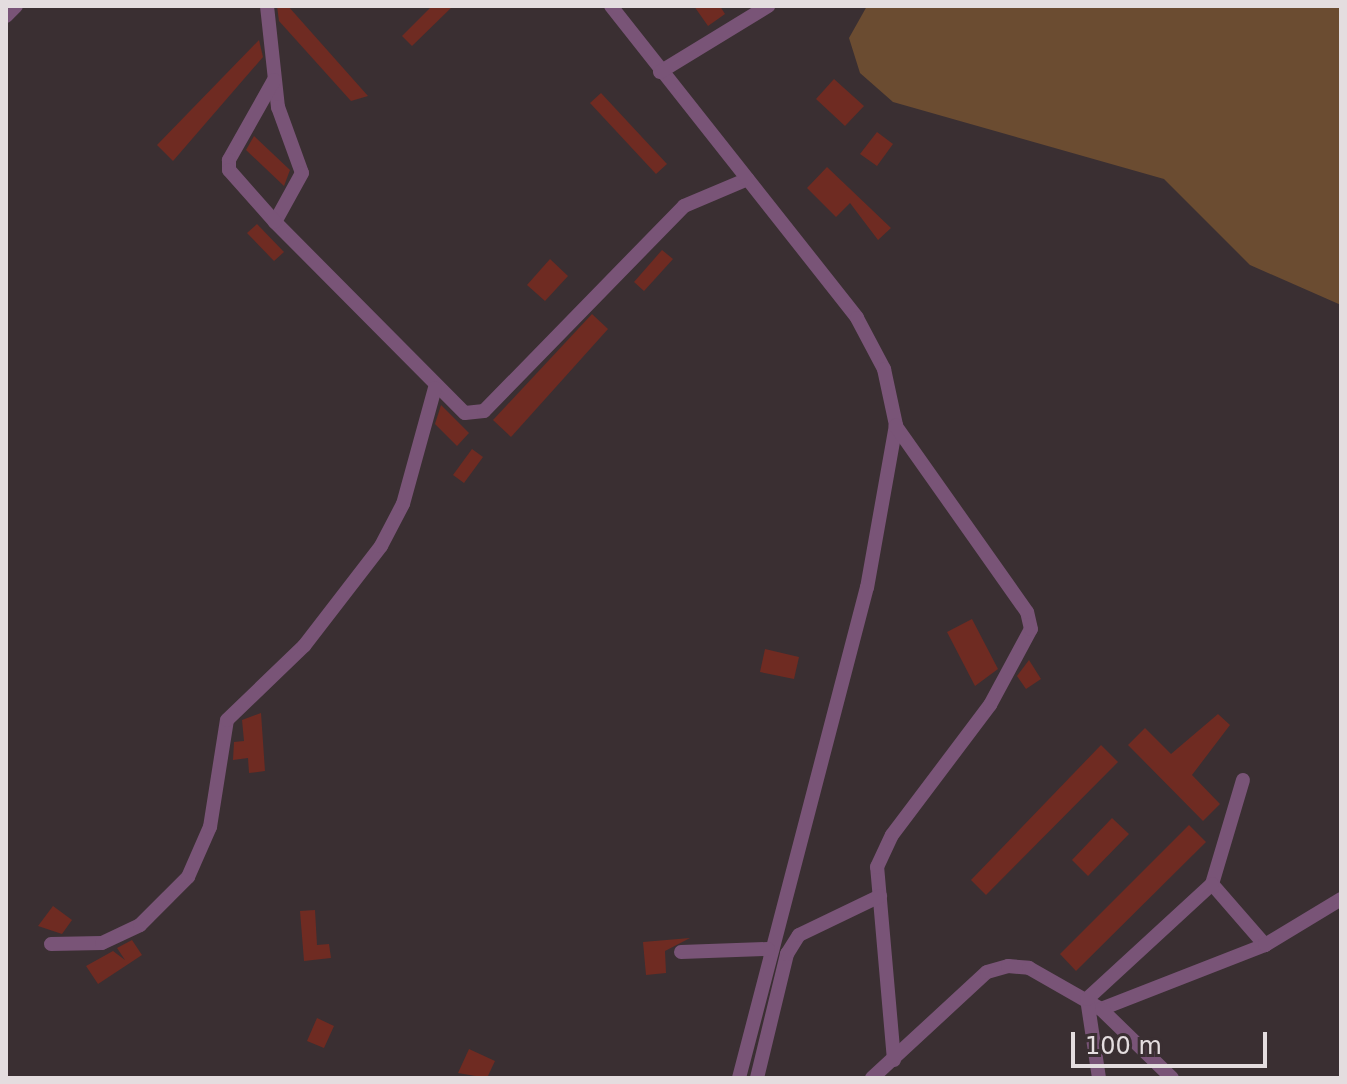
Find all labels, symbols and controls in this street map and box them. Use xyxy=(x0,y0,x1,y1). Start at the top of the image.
scale bar xyxy=(1075,1016,1271,1066)
text: 100 m xyxy=(1085,1032,1162,1060)

